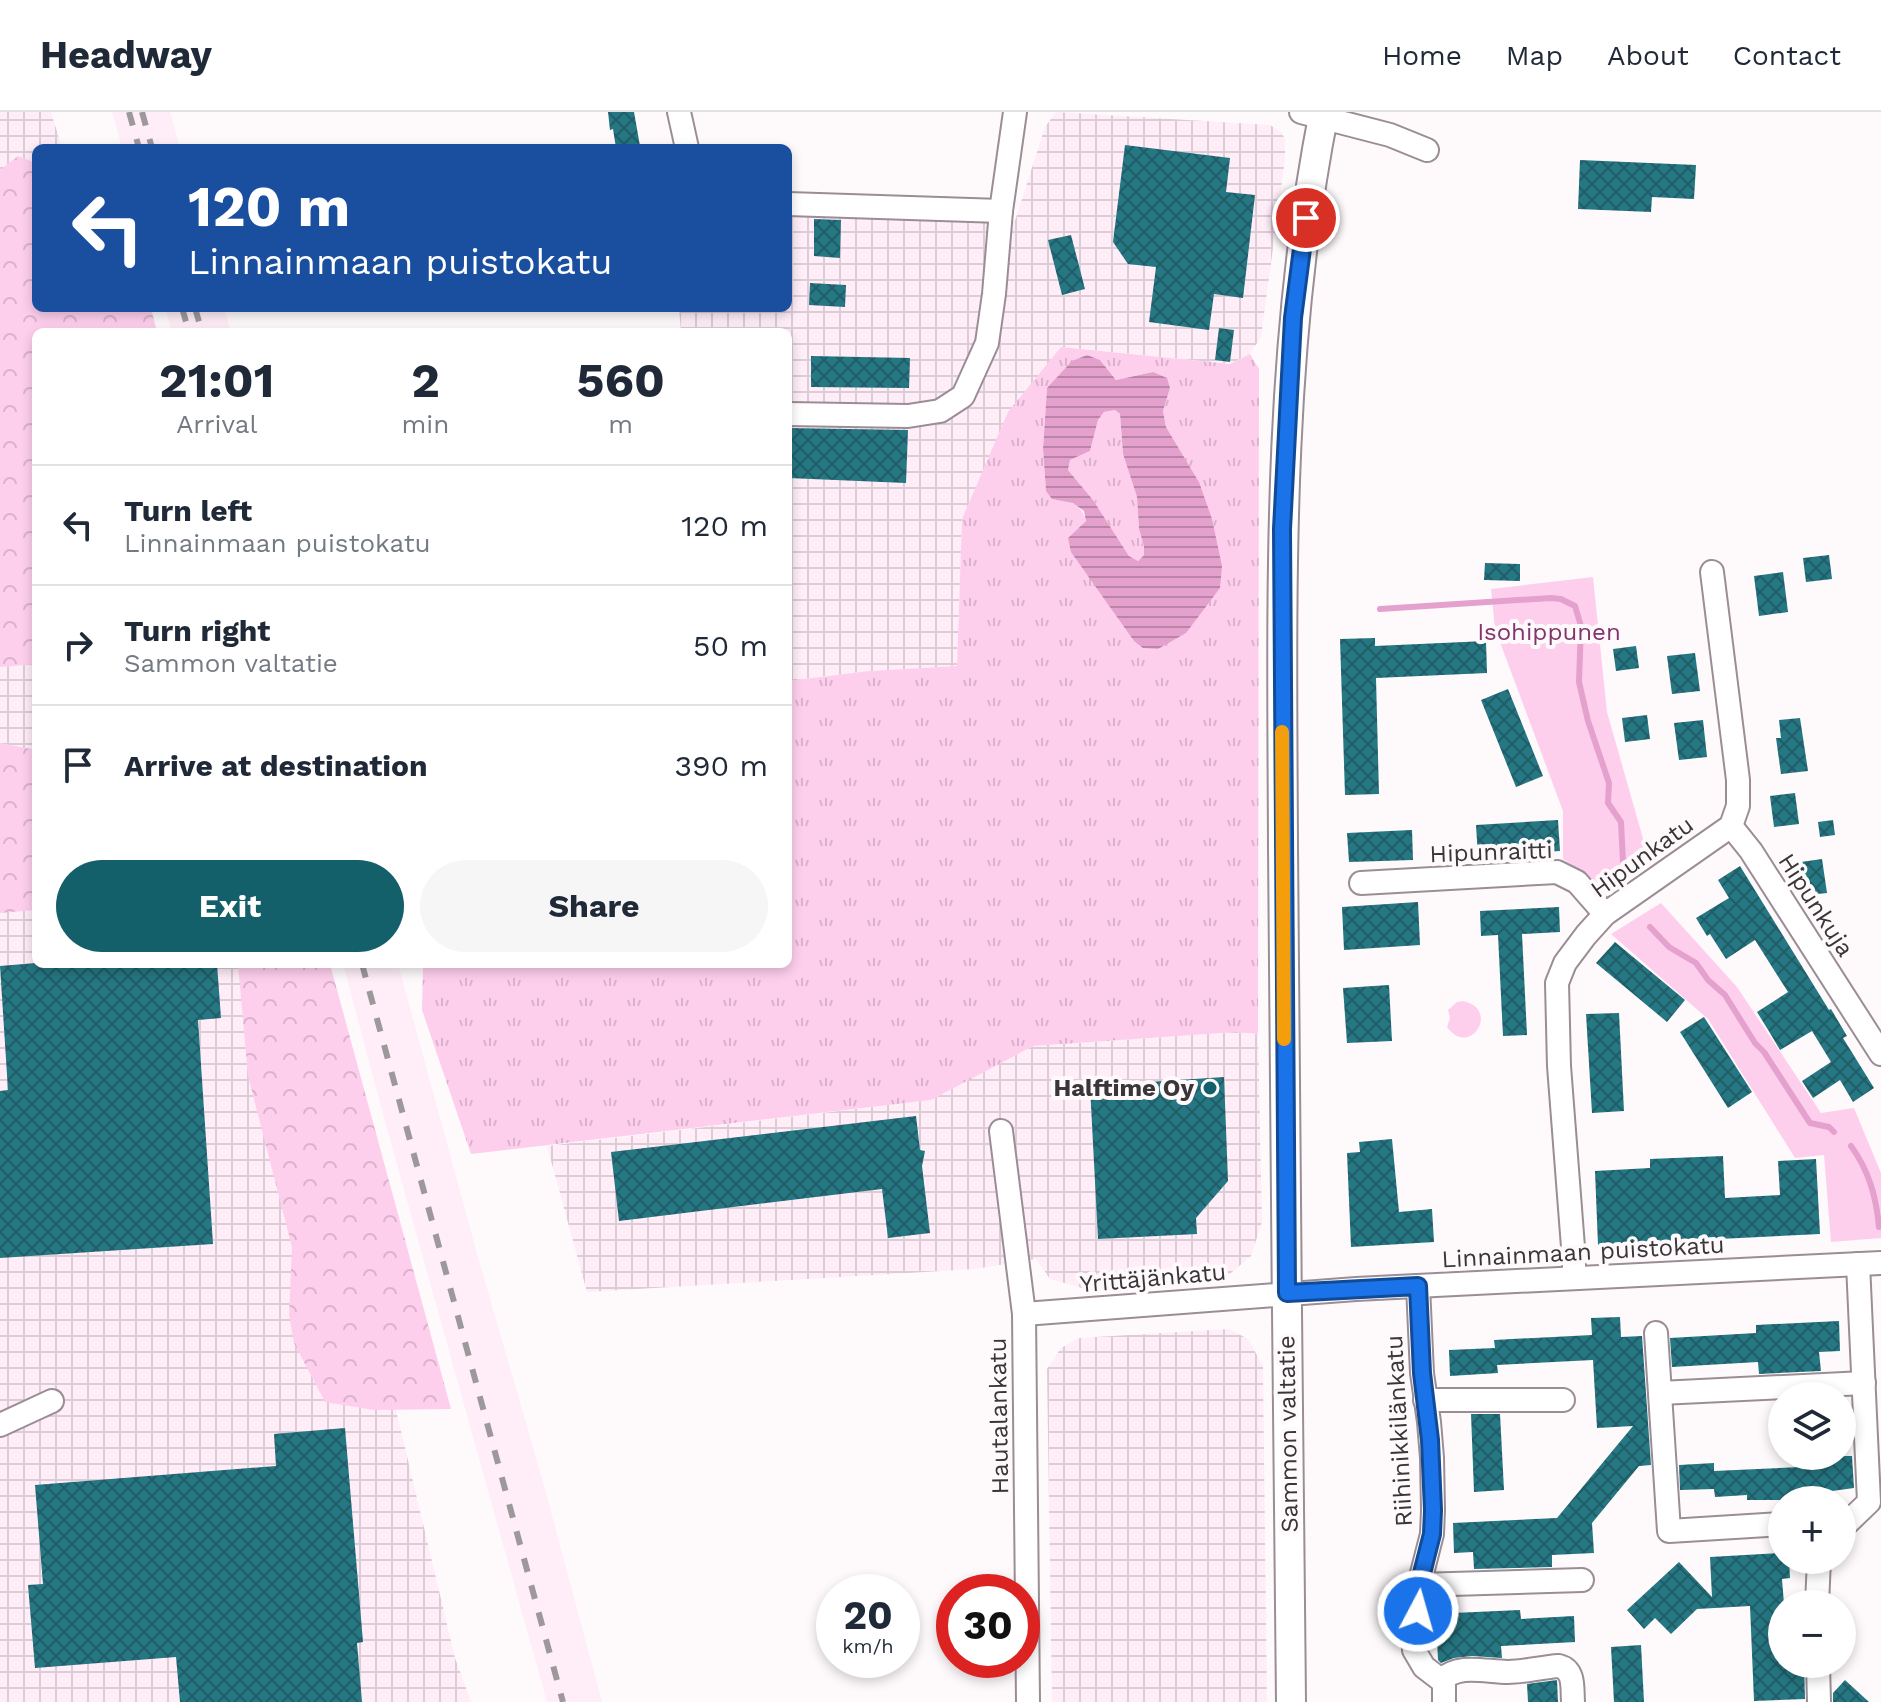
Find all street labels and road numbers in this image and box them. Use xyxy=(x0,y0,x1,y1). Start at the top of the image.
street label: Hipunkatu xyxy=(1585,810,1699,904)
street label: Hipunraitti xyxy=(1429,836,1553,868)
street label: Hipunkuja xyxy=(1772,848,1860,962)
street label: Linnainmaan puistokatu xyxy=(1441,1231,1725,1273)
street label: Yrittäjänkatu xyxy=(1079,1258,1227,1298)
street label: Riihinikkilänkatu xyxy=(1380,1334,1418,1528)
street label: Sammon valtatie xyxy=(1272,1335,1304,1533)
street label: Hautalankatu xyxy=(984,1337,1014,1495)

